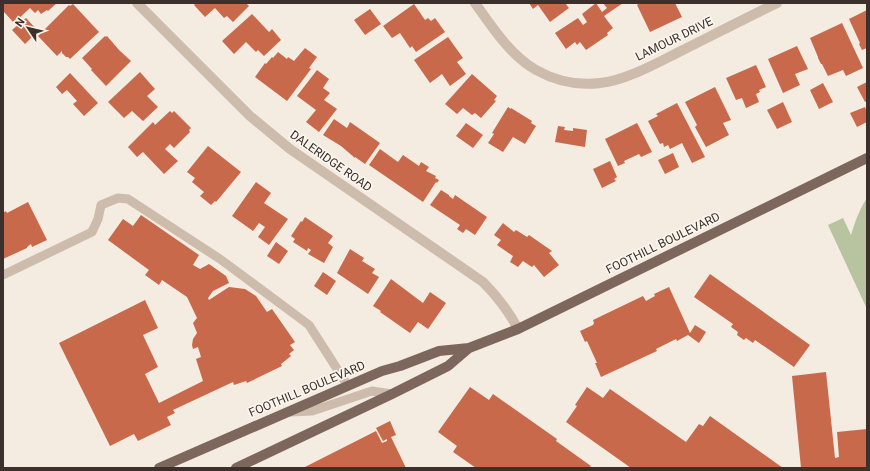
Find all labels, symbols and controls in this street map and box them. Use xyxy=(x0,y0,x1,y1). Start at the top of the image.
north arrow xyxy=(8,8,48,48)
street label: LAMOUR DRIVE xyxy=(633,14,715,64)
text: N xyxy=(13,15,28,29)
street label: DALERIDGE ROAD xyxy=(287,128,375,195)
street label: FOOTHILL BOULEVARD xyxy=(604,209,722,277)
street label: FOOTHILL BOULEVARD xyxy=(247,358,367,420)

